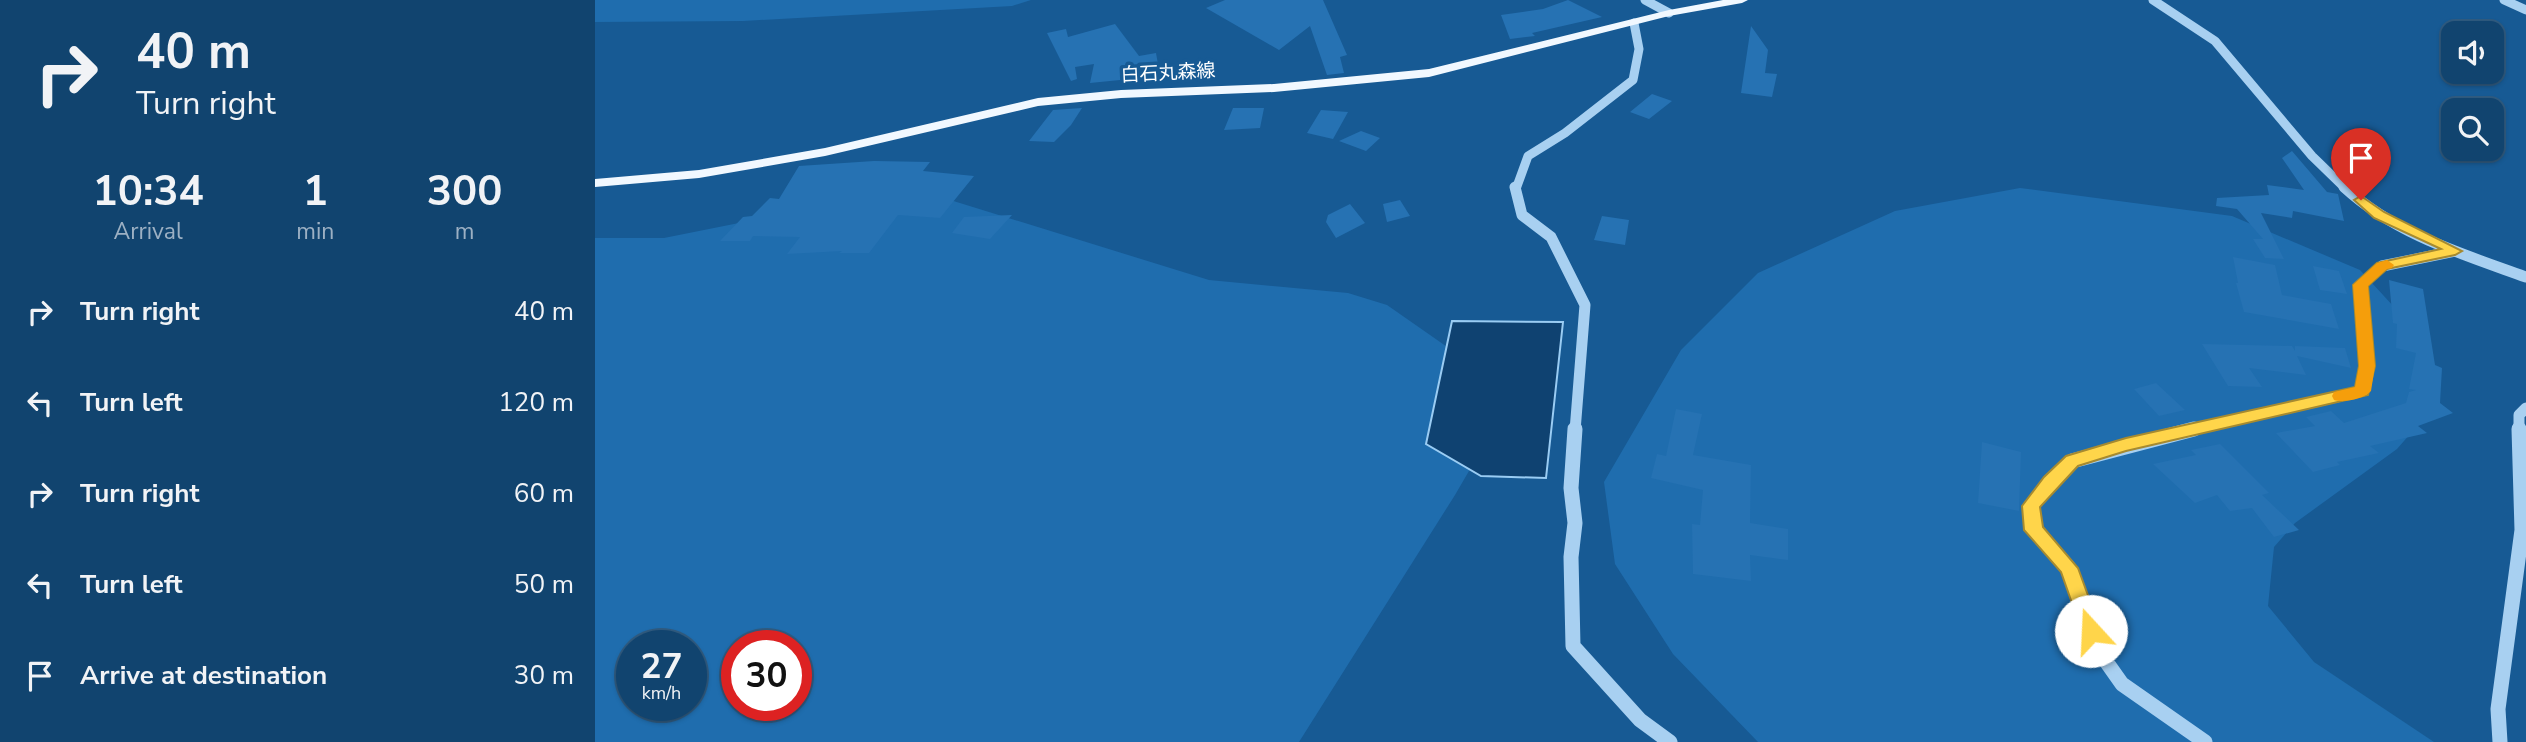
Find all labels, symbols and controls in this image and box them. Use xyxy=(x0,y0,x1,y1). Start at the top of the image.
text: 40 m xyxy=(136,18,251,85)
map controls xyxy=(2441,21,2504,161)
button: sound xyxy=(2441,21,2504,84)
icon: right xyxy=(21,28,112,119)
street label: 白石丸森線 xyxy=(1120,58,1216,88)
text: Turn right xyxy=(136,82,276,125)
button: search xyxy=(2441,98,2504,161)
pin xyxy=(2331,128,2391,200)
icon: arrive xyxy=(2342,139,2380,177)
text: 10:34 xyxy=(93,163,204,220)
text: 1 xyxy=(303,163,328,220)
text: 300 xyxy=(427,163,502,220)
text: Arrival xyxy=(114,216,183,247)
text: min xyxy=(296,216,334,247)
text: m xyxy=(455,216,475,247)
icon: right xyxy=(21,293,59,331)
text: Turn right xyxy=(80,294,199,329)
text: 40 m xyxy=(514,294,574,329)
icon: left xyxy=(21,384,59,422)
text: Turn left xyxy=(80,385,183,420)
text: 120 m xyxy=(498,385,574,420)
icon: right xyxy=(21,475,59,513)
text: Turn right xyxy=(80,476,199,511)
text: 60 m xyxy=(514,476,574,511)
icon: left xyxy=(21,566,59,604)
text: Turn left xyxy=(80,567,183,602)
text: 50 m xyxy=(514,567,574,602)
position arrow xyxy=(2054,594,2128,668)
speed limit sign: 30 xyxy=(721,630,812,721)
text: 27 xyxy=(640,643,683,690)
icon: arrive xyxy=(21,657,59,695)
text: Arrive at destination xyxy=(80,658,327,693)
text: 30 m xyxy=(514,658,574,693)
text: km/h xyxy=(642,681,681,705)

